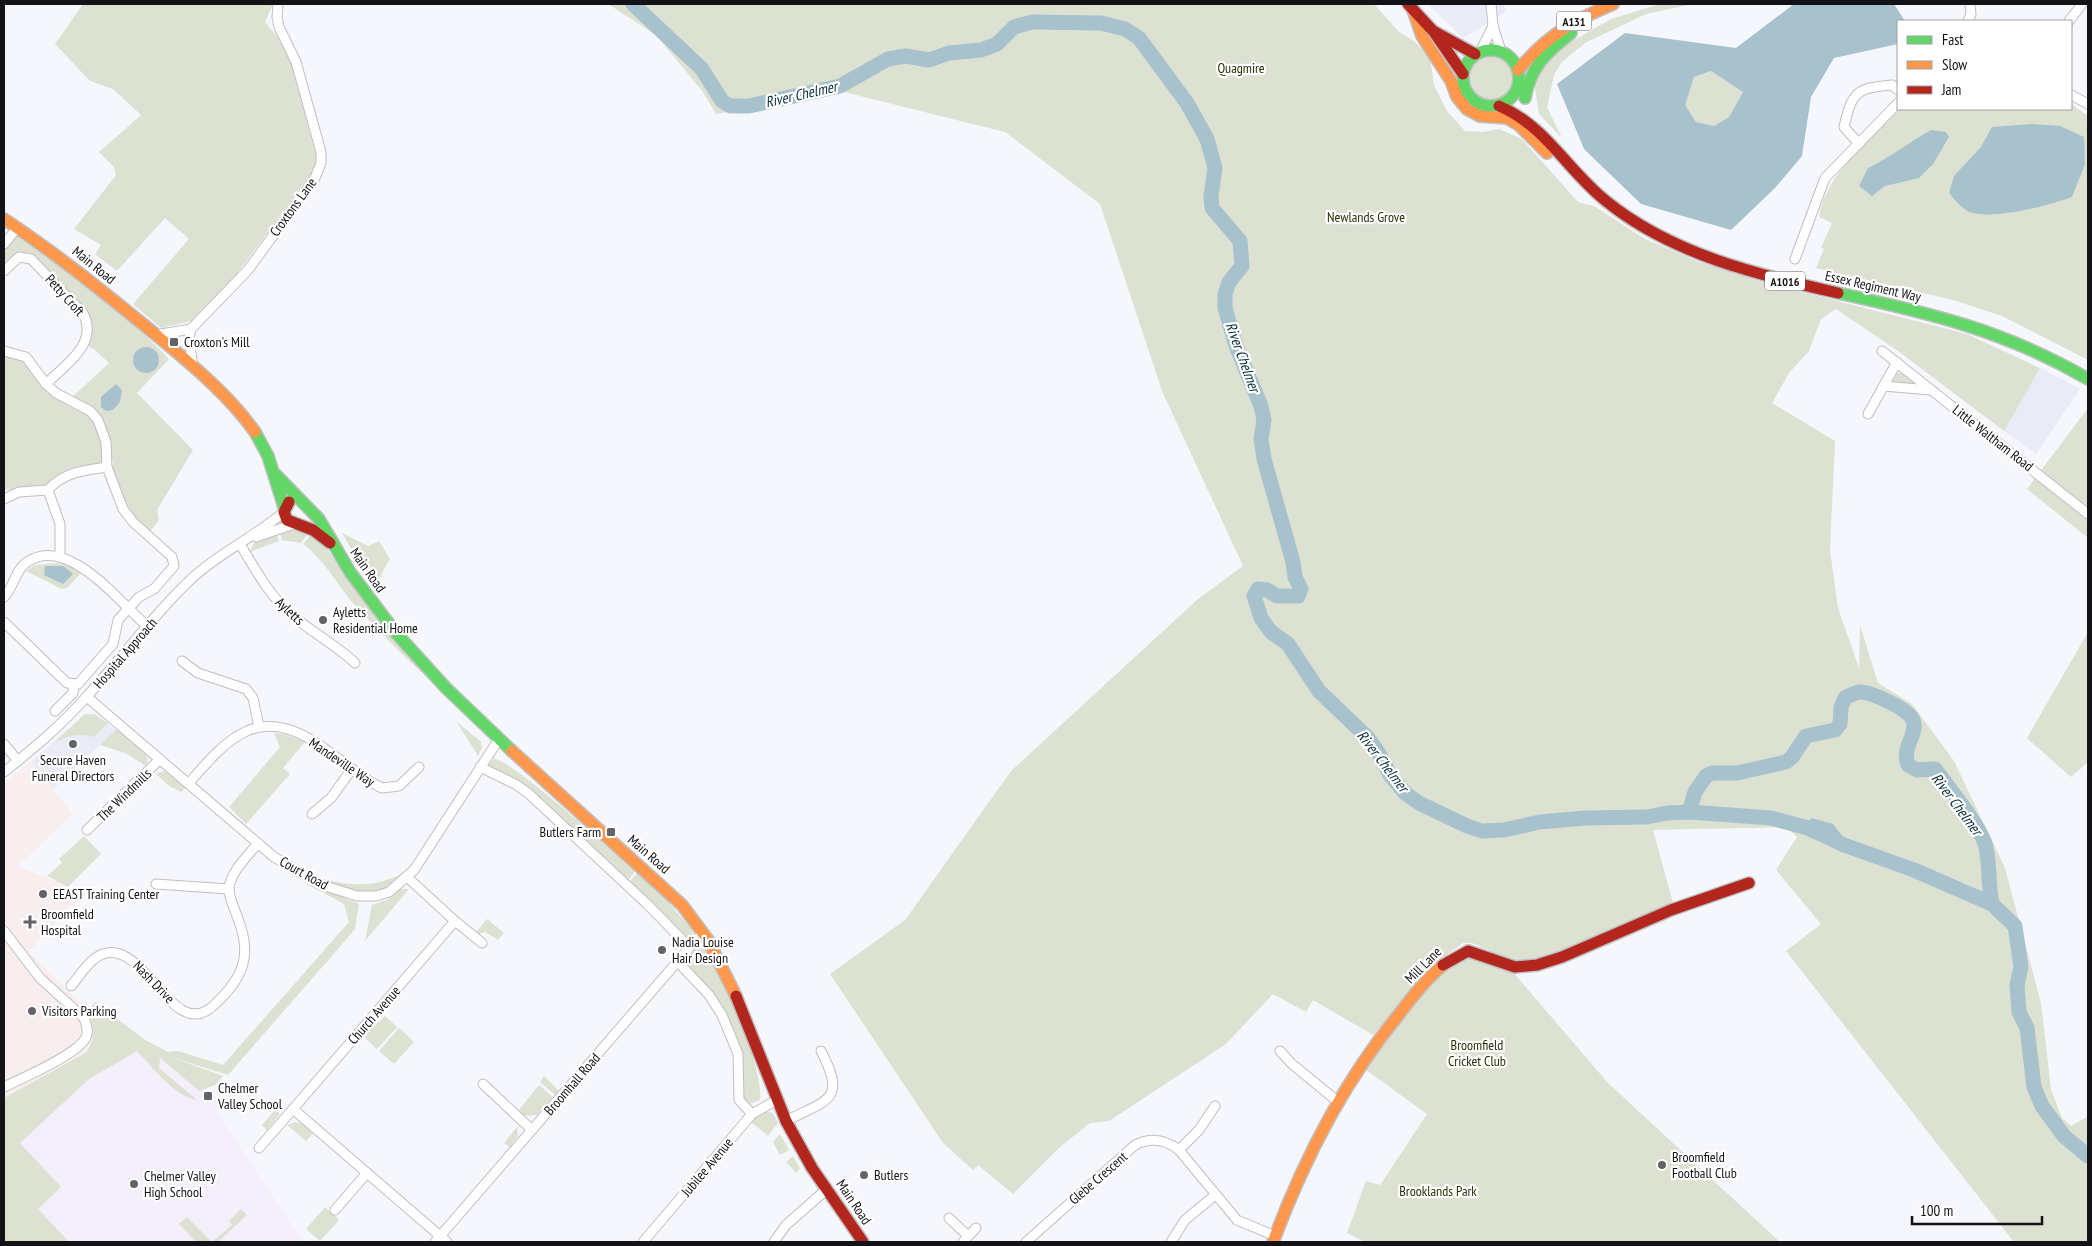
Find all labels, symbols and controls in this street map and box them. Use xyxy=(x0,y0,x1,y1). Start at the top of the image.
road number: A131 xyxy=(1556,12,1592,30)
legend xyxy=(1897,20,2072,110)
text: Fast xyxy=(1942,30,1963,49)
text: Slow xyxy=(1942,55,1967,74)
park label: Quagmire xyxy=(1217,59,1265,77)
water label: River Chelmer xyxy=(763,76,841,111)
text: Jam xyxy=(1941,80,1961,99)
street label: Croxtons Lane xyxy=(266,174,321,240)
park label: Newlands Grove xyxy=(1327,208,1405,226)
street label: Main Road xyxy=(69,242,119,288)
street label: Essex Regiment Way xyxy=(1823,266,1923,306)
street label: Petty Croft xyxy=(41,270,89,320)
road number: A1016 xyxy=(1765,272,1805,290)
water label: River Chelmer xyxy=(1222,319,1265,396)
place label: Croxton's Mill xyxy=(184,333,250,351)
marker: Croxton's Mill xyxy=(168,336,180,348)
street label: Little Waltham Road xyxy=(1949,401,2037,475)
street label: Main Road xyxy=(346,544,390,596)
street label: Ayletts xyxy=(272,593,308,629)
place label: Ayletts Residential Home xyxy=(333,603,418,637)
street label: Hospital Approach xyxy=(89,614,161,692)
marker: Ayletts Residential Home xyxy=(317,614,329,626)
water label: River Chelmer xyxy=(1353,726,1414,797)
street label: Mandeville Way xyxy=(306,733,379,791)
marker: Secure Haven Funeral Directors xyxy=(67,738,79,750)
place label: Secure Haven Funeral Directors xyxy=(32,751,115,785)
street label: The Windmills xyxy=(93,764,155,825)
water label: River Chelmer xyxy=(1927,769,1988,840)
place label: Butlers Farm xyxy=(540,823,601,841)
marker: Butlers Farm xyxy=(605,826,617,838)
street label: Main Road xyxy=(624,831,674,877)
street label: Court Road xyxy=(276,852,332,894)
place label: EEAST Training Center xyxy=(53,885,159,903)
marker: EEAST Training Center xyxy=(37,888,49,900)
place label: Broomfield Hospital xyxy=(41,905,94,939)
marker: Broomfield Hospital xyxy=(23,915,37,929)
place label: Nadia Louise Hair Design xyxy=(672,933,734,967)
street label: Mill Lane xyxy=(1401,943,1445,987)
marker: Nadia Louise Hair Design xyxy=(656,944,668,956)
street label: Nash Drive xyxy=(129,957,179,1007)
street label: Church Avenue xyxy=(344,982,404,1048)
place label: Visitors Parking xyxy=(41,1002,117,1020)
marker: Visitors Parking xyxy=(26,1005,38,1017)
park label: Broomfield Cricket Club xyxy=(1448,1036,1506,1070)
street label: Broomhall Road xyxy=(540,1049,604,1119)
place label: Chelmer Valley School xyxy=(217,1079,283,1113)
marker: Chelmer Valley School xyxy=(202,1090,214,1102)
street label: Jubilee Avenue xyxy=(677,1134,737,1201)
street label: Glebe Crescent xyxy=(1065,1148,1131,1208)
place label: Broomfield Football Club xyxy=(1672,1148,1737,1182)
marker: Broomfield Football Club xyxy=(1656,1159,1668,1171)
place label: Butlers xyxy=(874,1166,908,1184)
place label: Chelmer Valley High School xyxy=(144,1167,217,1201)
marker: Butlers xyxy=(858,1169,870,1181)
street label: Main Road xyxy=(832,1176,876,1228)
marker: Chelmer Valley High School xyxy=(128,1178,140,1190)
park label: Brooklands Park xyxy=(1399,1182,1477,1200)
scale bar xyxy=(1912,1194,2042,1226)
text: 100 m xyxy=(1920,1201,1953,1220)

